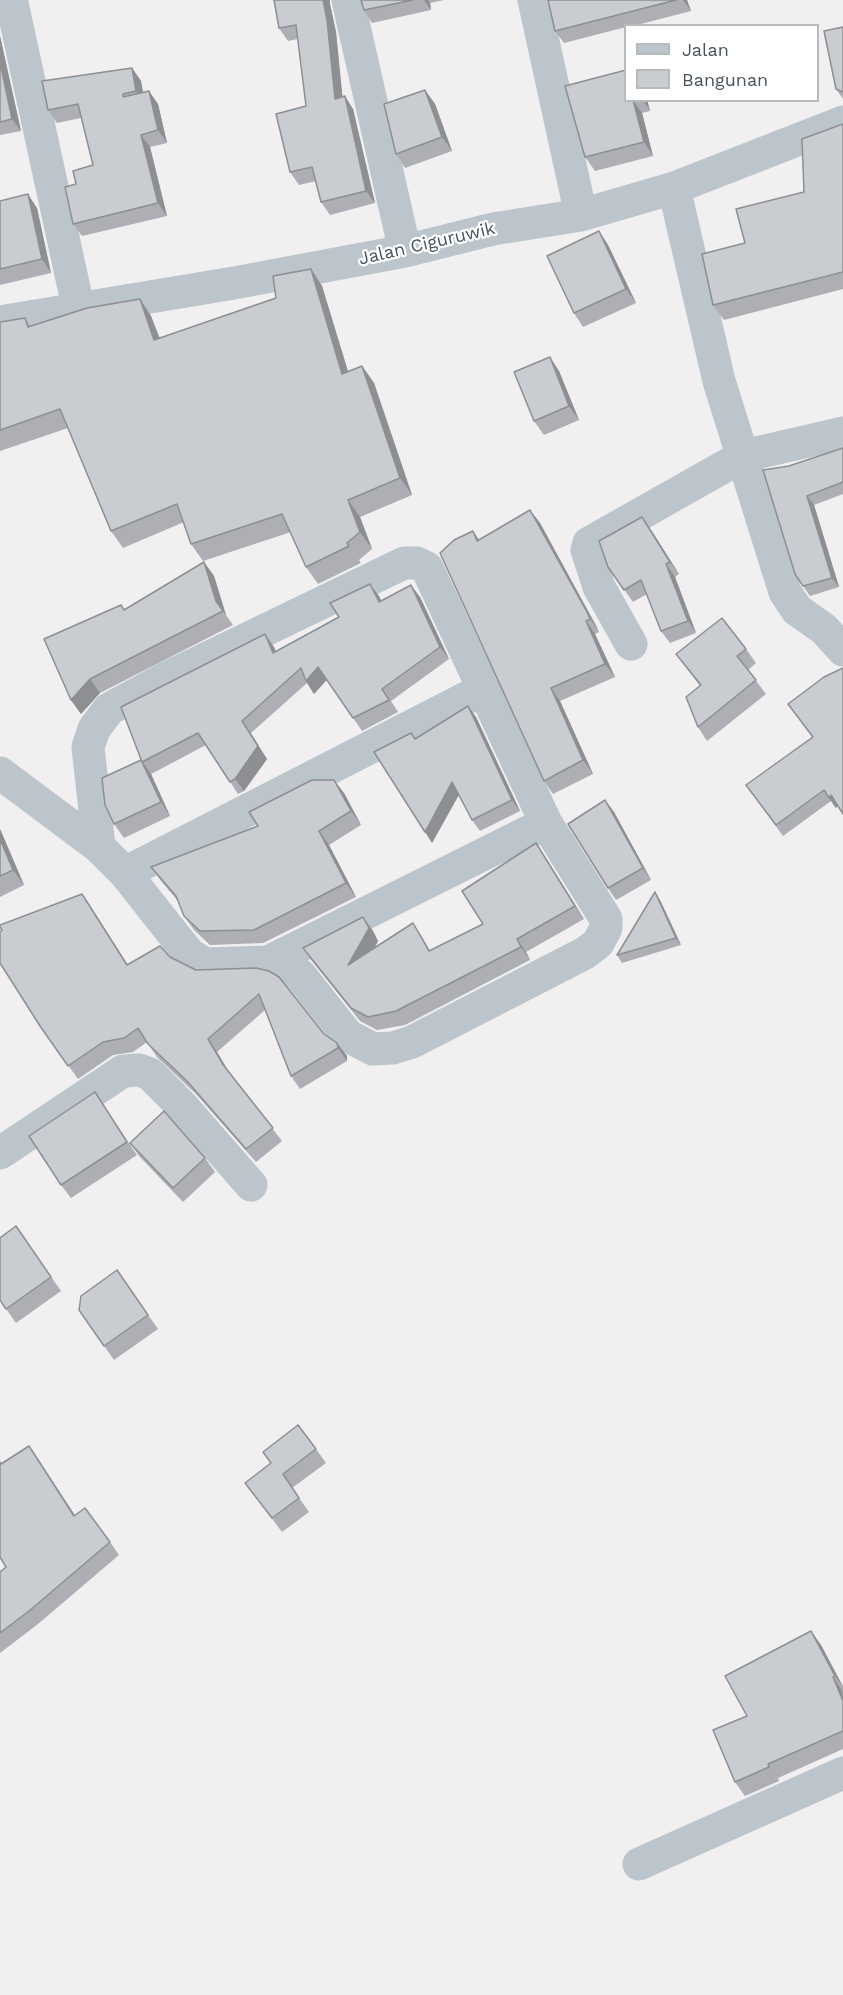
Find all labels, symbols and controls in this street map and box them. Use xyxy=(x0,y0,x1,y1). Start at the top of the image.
legend xyxy=(624,24,819,102)
text: Jalan xyxy=(682,39,729,60)
text: Bangunan xyxy=(682,69,768,90)
street label: Jalan Ciguruwik xyxy=(357,218,497,270)

